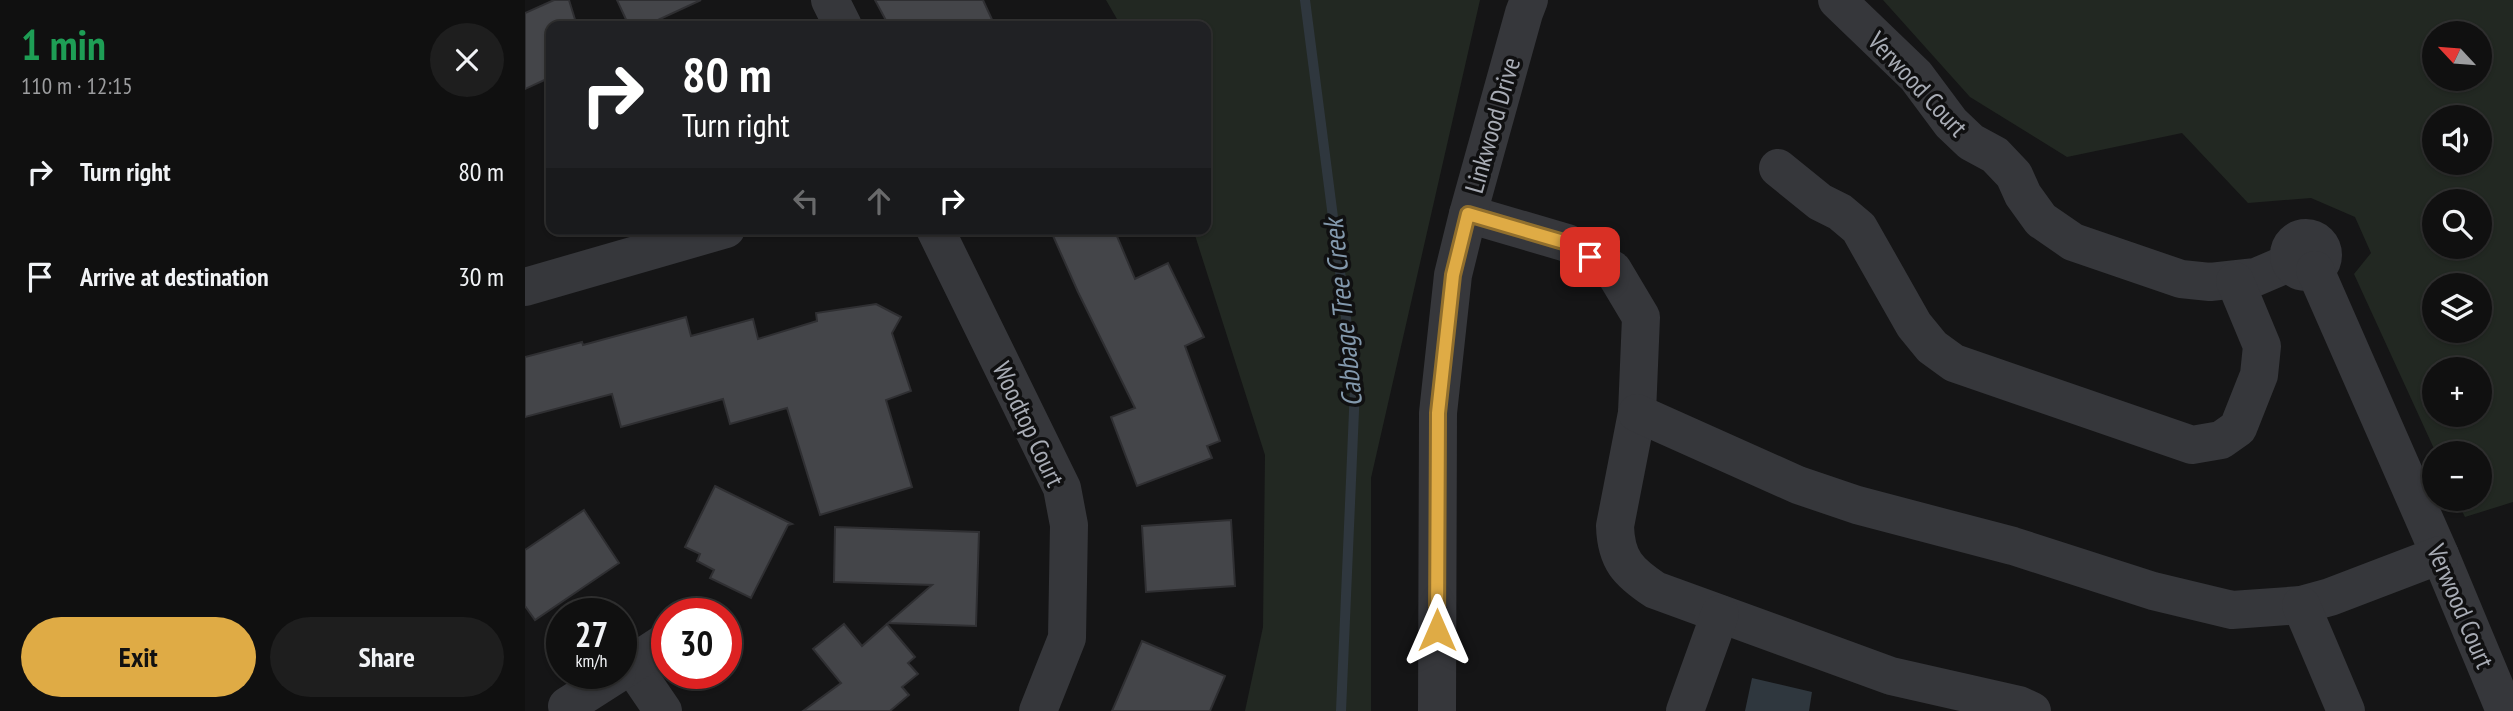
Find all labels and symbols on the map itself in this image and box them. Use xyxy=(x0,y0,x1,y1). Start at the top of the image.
north arrow xyxy=(2422,21,2492,91)
street label: Verwood Court xyxy=(1860,24,1975,143)
street label: Linkwood Drive xyxy=(1457,53,1527,197)
water label: Cabbage Tree Creek xyxy=(1313,214,1370,409)
pin xyxy=(1560,227,1620,287)
street label: Woodtop Court xyxy=(986,356,1072,492)
street label: Verwood Court xyxy=(2420,538,2502,673)
position arrow xyxy=(1400,593,1474,667)
speed limit sign: 30 xyxy=(651,598,742,689)

